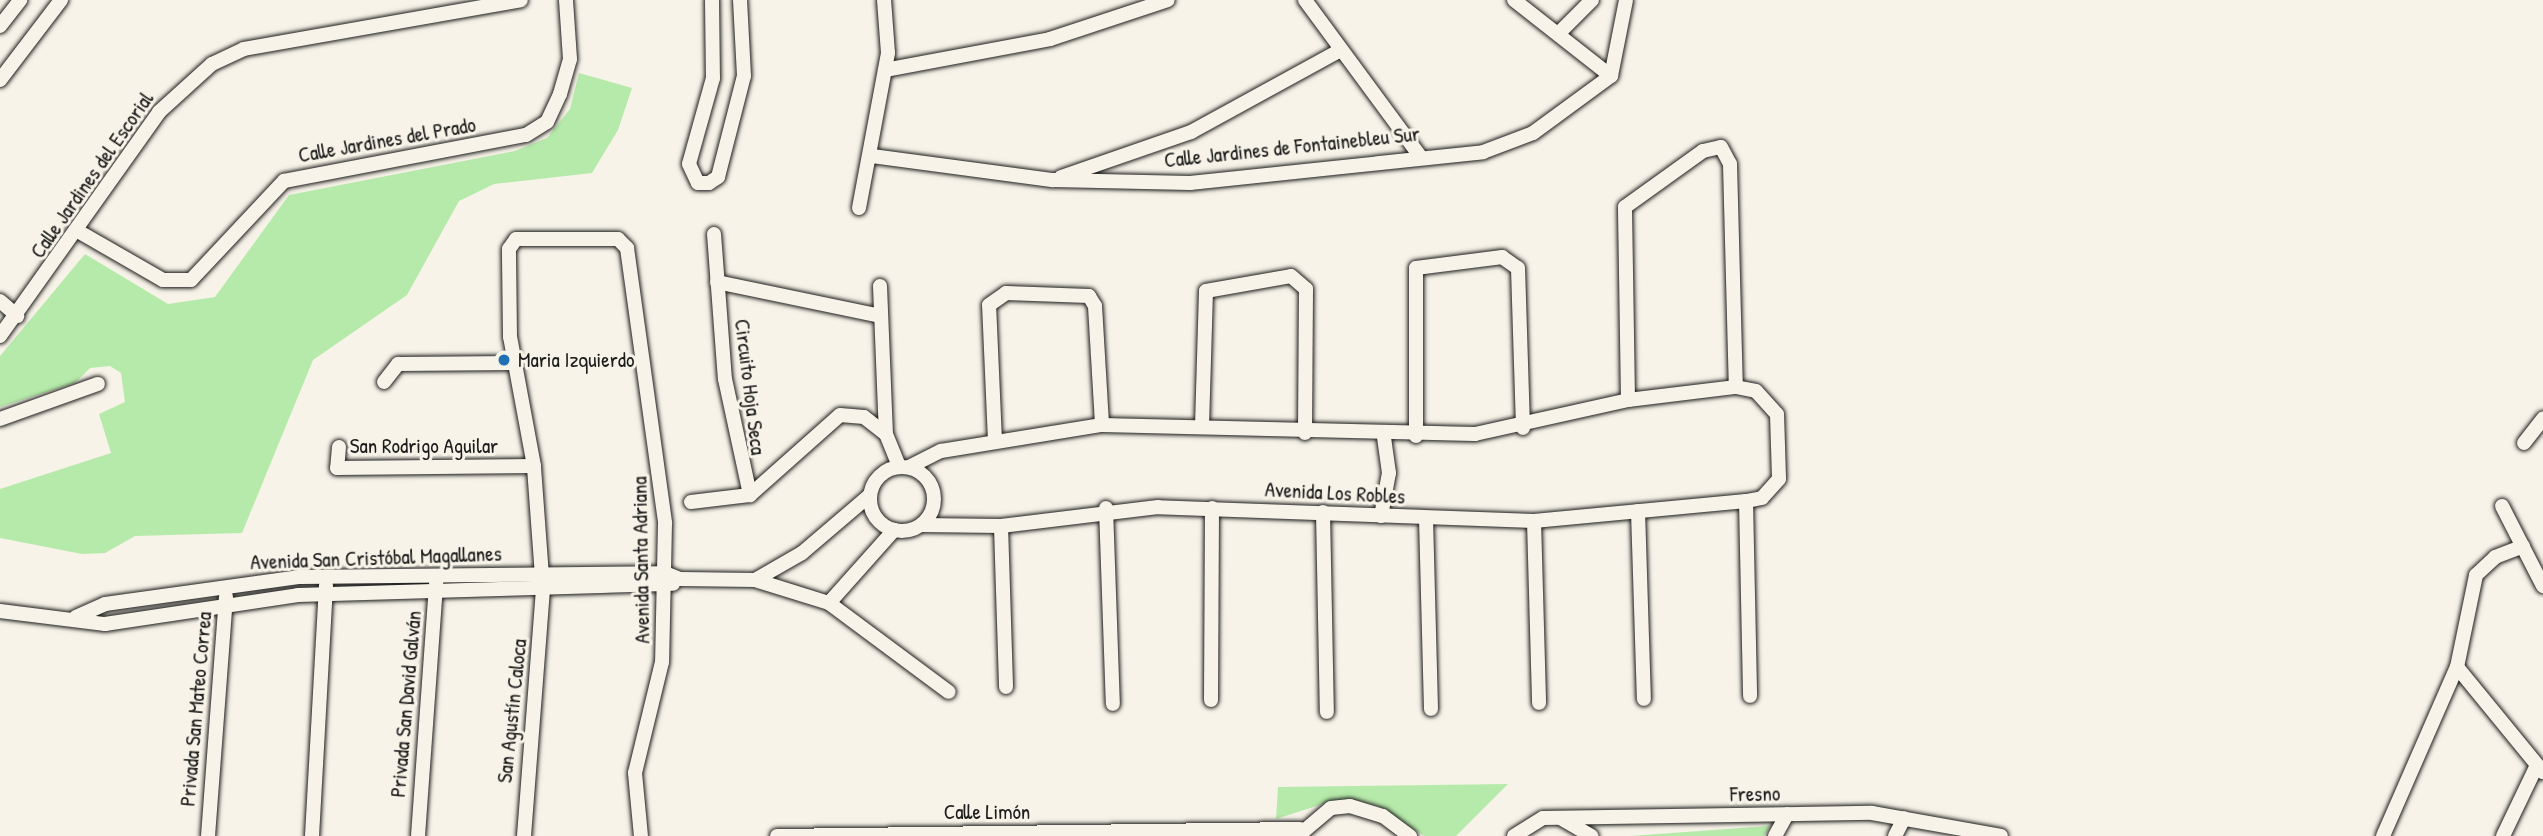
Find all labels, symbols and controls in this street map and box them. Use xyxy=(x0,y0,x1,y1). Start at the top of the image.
street label: Calle Jardines del Escorial xyxy=(25,87,159,263)
street label: Calle Jardines del Prado xyxy=(296,112,478,168)
street label: Calle Jardines de Fontainebleu Sur xyxy=(1163,121,1421,173)
street label: Circuito Hoja Seca xyxy=(729,318,771,456)
place label: Maria Izquierdo xyxy=(518,347,634,373)
marker: Maria Izquierdo xyxy=(496,352,512,368)
street label: San Rodrigo Aguilar xyxy=(350,433,498,459)
street label: Avenida Santa Adriana xyxy=(627,476,655,644)
street label: Avenida Los Robles xyxy=(1264,477,1406,509)
street label: Avenida San Cristóbal Magallanes xyxy=(250,541,502,575)
street label: Privada San David Galván xyxy=(385,610,427,798)
street label: Privada San Mateo Correa xyxy=(175,611,217,807)
street label: San Agustín Caloca xyxy=(492,638,532,784)
street label: Fresno xyxy=(1730,781,1780,807)
street label: Calle Limón xyxy=(944,799,1030,825)

